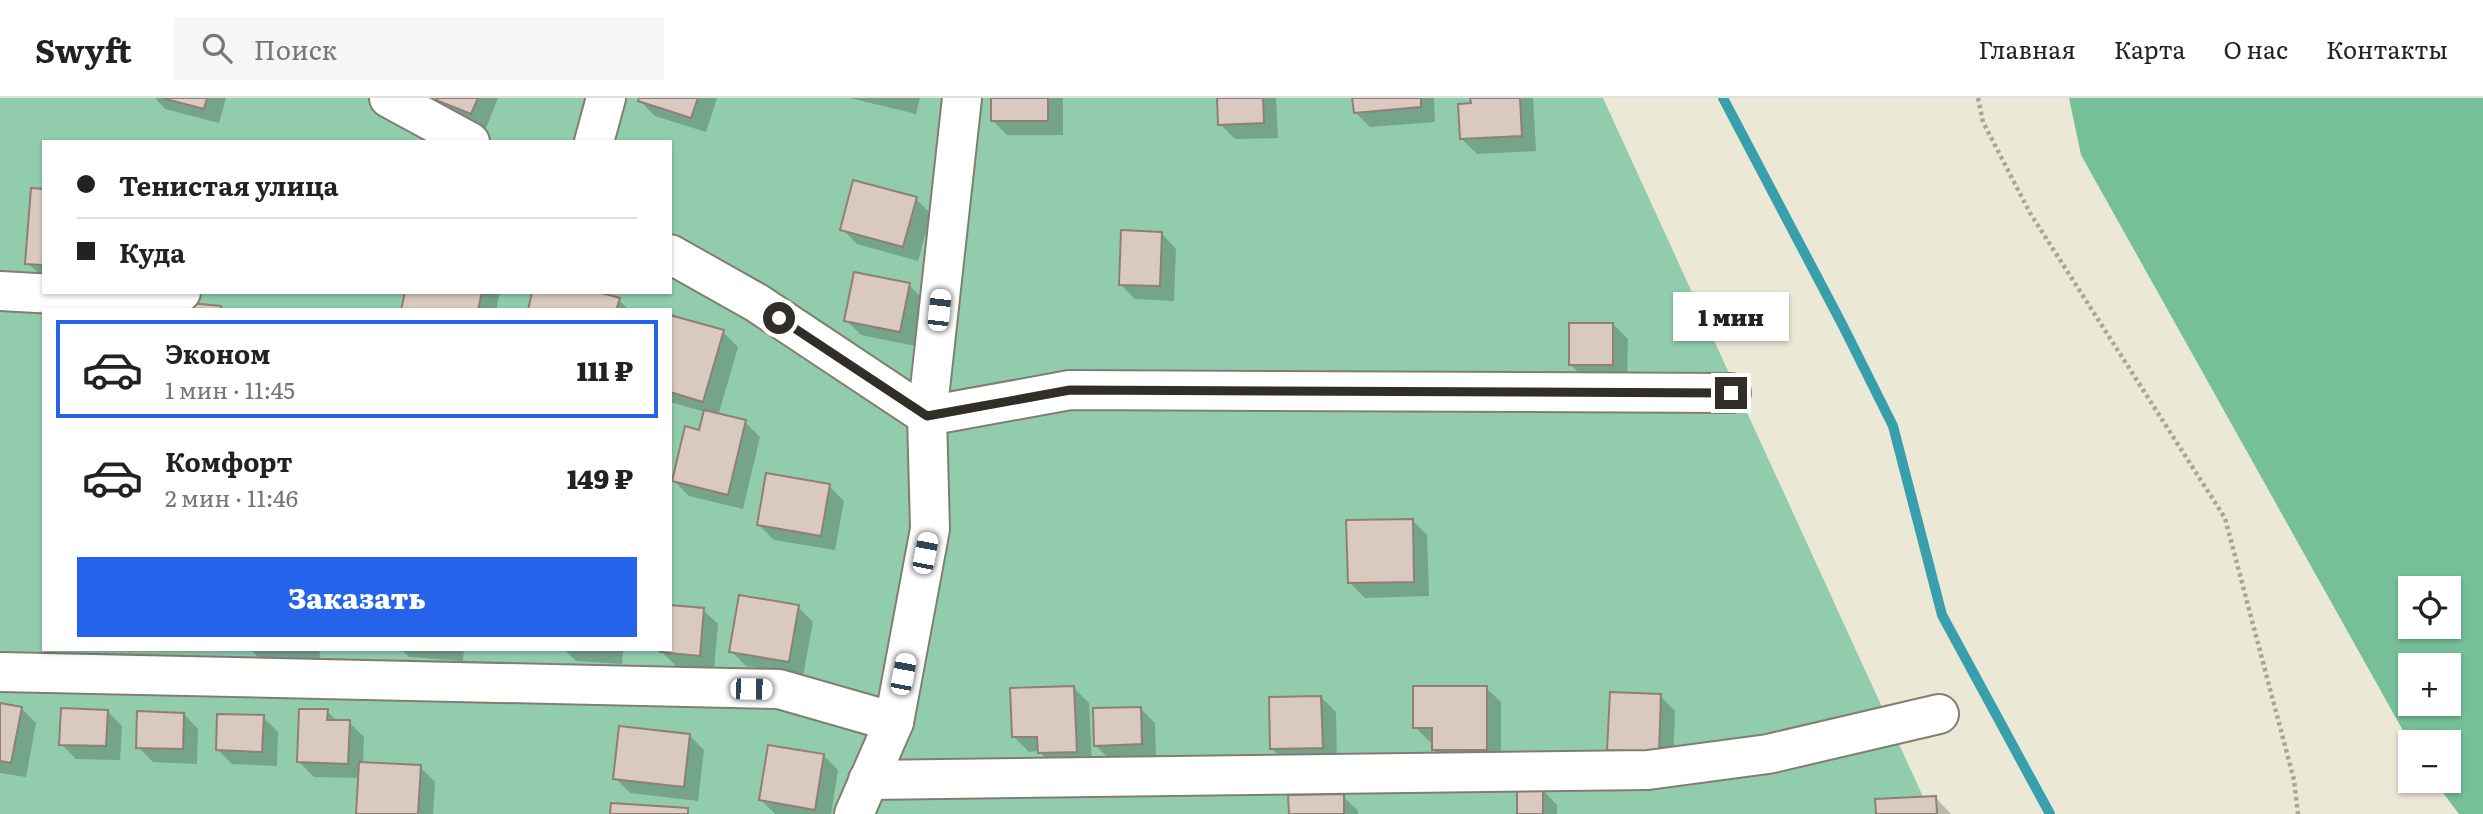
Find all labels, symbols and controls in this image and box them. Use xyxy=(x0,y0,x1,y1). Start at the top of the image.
search box xyxy=(174,17,664,80)
text: Swyft xyxy=(35,24,132,73)
icon: search xyxy=(198,29,236,67)
text: Поиск xyxy=(254,29,337,68)
text: Главная xyxy=(1978,31,2076,66)
text: Карта xyxy=(2114,31,2186,66)
text: О нас xyxy=(2224,31,2288,66)
text: Контакты xyxy=(2326,31,2448,66)
text: Тенистая улица xyxy=(119,165,339,204)
text: Куда xyxy=(119,232,185,271)
car xyxy=(927,288,952,332)
callout: 1 мин xyxy=(1673,292,1789,341)
text: 1 мин xyxy=(1698,299,1764,333)
route start xyxy=(763,302,795,334)
text: Эконом xyxy=(165,333,270,372)
icon: car xyxy=(81,338,144,401)
text: 111 ₽ xyxy=(577,350,633,389)
text: 1 мин · 11:45 xyxy=(165,372,295,406)
route end xyxy=(1715,377,1747,409)
text: Комфорт xyxy=(165,441,292,480)
icon: car xyxy=(81,446,144,509)
text: 149 ₽ xyxy=(567,458,633,497)
text: 2 мин · 11:46 xyxy=(165,480,298,514)
car xyxy=(911,530,940,576)
button: Заказать xyxy=(77,557,637,637)
map controls xyxy=(2398,576,2461,793)
button: locate xyxy=(2398,576,2461,639)
car xyxy=(889,651,918,697)
button: + xyxy=(2398,653,2461,716)
car xyxy=(730,678,773,700)
button: − xyxy=(2398,730,2461,793)

